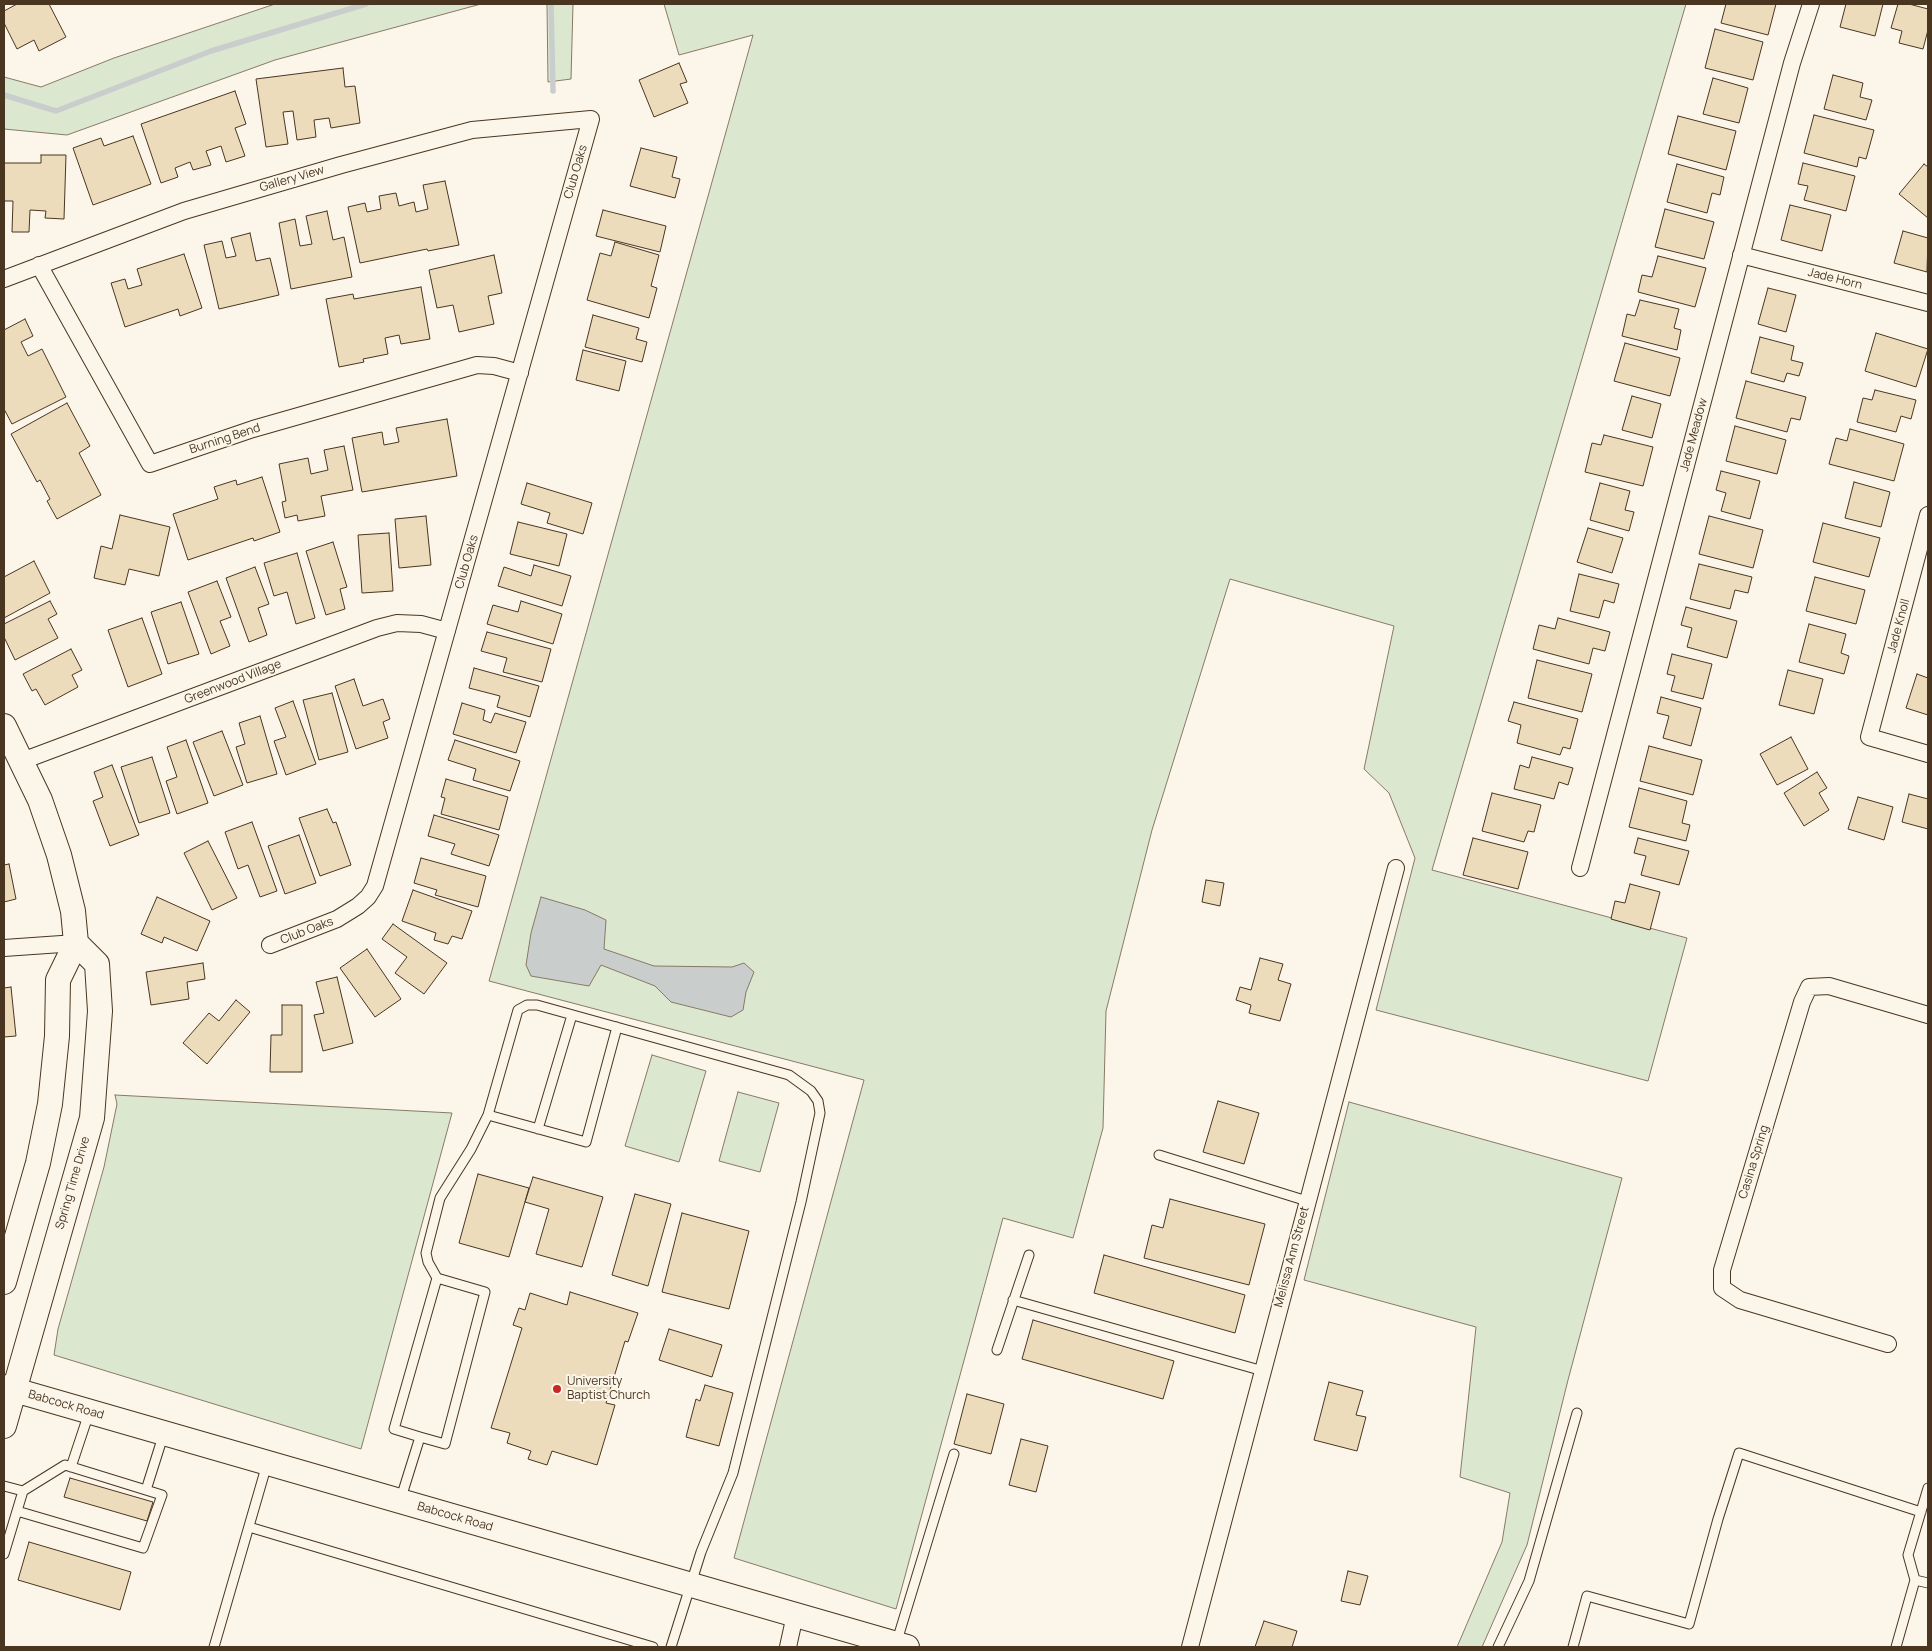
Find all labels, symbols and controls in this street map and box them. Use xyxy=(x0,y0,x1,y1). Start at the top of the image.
street label: Club Oaks xyxy=(561,143,591,201)
street label: Gallery View xyxy=(258,163,326,195)
street label: Jade Horn xyxy=(1806,265,1864,293)
street label: Jade Meadow xyxy=(1677,397,1711,473)
street label: Burning Bend xyxy=(188,421,262,457)
street label: Club Oaks xyxy=(452,533,482,591)
street label: Jade Knoll xyxy=(1885,597,1913,655)
street label: Greenwood Village xyxy=(183,657,283,707)
street label: Club Oaks xyxy=(279,914,335,948)
street label: Casina Spring xyxy=(1736,1123,1772,1201)
street label: Spring Time Drive xyxy=(53,1135,93,1231)
street label: Melissa Ann Street xyxy=(1272,1205,1312,1309)
place label: University Baptist Church xyxy=(567,1375,650,1403)
marker: University Baptist Church xyxy=(551,1383,563,1395)
street label: Babcock Road xyxy=(26,1387,106,1423)
street label: Babcock Road xyxy=(415,1499,495,1535)

